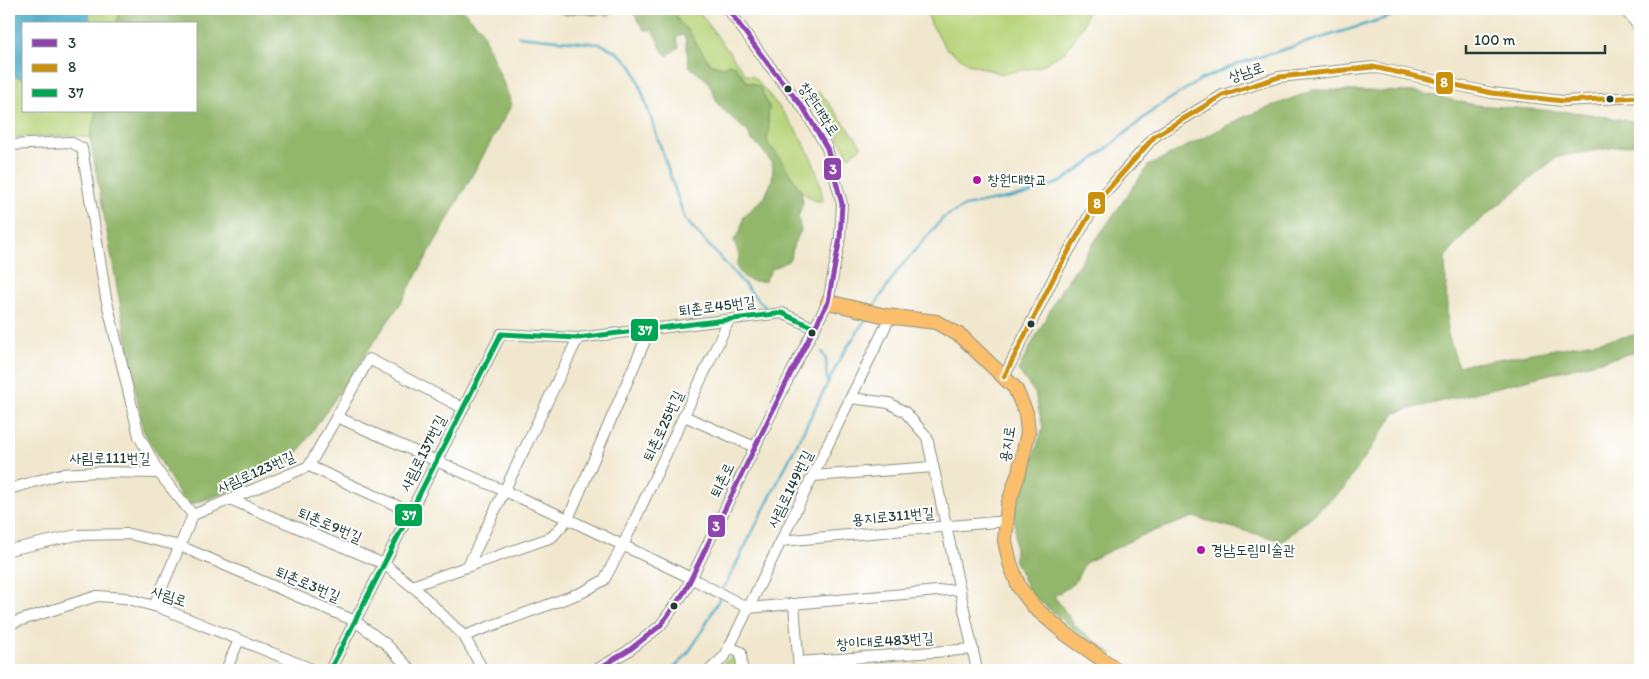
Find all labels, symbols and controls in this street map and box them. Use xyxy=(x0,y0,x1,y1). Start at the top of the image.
legend xyxy=(22,22,198,112)
scale bar xyxy=(1466,22,1605,54)
text: 100 m xyxy=(1474,31,1516,49)
text: 3 xyxy=(68,34,76,52)
text: 8 xyxy=(68,58,76,76)
street label: 상남로 xyxy=(1226,58,1266,86)
line badge: 8 xyxy=(1435,71,1454,95)
text: 8 xyxy=(1440,74,1448,91)
street label: 창원대학로 xyxy=(795,79,843,139)
text: 37 xyxy=(68,84,84,102)
unlabelled marker xyxy=(783,84,793,94)
unlabelled marker xyxy=(1605,94,1615,104)
line badge: 3 xyxy=(823,157,842,181)
text: 3 xyxy=(829,161,837,178)
place label: 창원대학교 xyxy=(987,171,1047,189)
marker: 창원대학교 xyxy=(971,174,983,186)
line badge: 8 xyxy=(1087,191,1106,215)
text: 8 xyxy=(1093,195,1101,212)
street label: 퇴촌로45번길 xyxy=(678,292,756,320)
line badge: 37 xyxy=(630,318,659,342)
unlabelled marker xyxy=(1026,319,1036,329)
text: 37 xyxy=(638,322,652,339)
unlabelled marker xyxy=(807,328,817,338)
street label: 퇴촌로25번길 xyxy=(639,388,687,464)
street label: 사림로137번길 xyxy=(396,412,450,494)
street label: 용지로 xyxy=(995,425,1019,463)
street label: 사림로123번길 xyxy=(214,447,298,497)
street label: 사림로149번길 xyxy=(763,447,817,531)
street label: 사림로111번길 xyxy=(69,449,151,467)
street label: 퇴촌로 xyxy=(706,460,738,500)
street label: 퇴촌로9번길 xyxy=(295,503,365,547)
line badge: 37 xyxy=(394,503,423,527)
street label: 용지로311번길 xyxy=(851,503,935,529)
text: 37 xyxy=(402,507,416,524)
line badge: 3 xyxy=(707,514,726,538)
text: 3 xyxy=(712,518,720,535)
place label: 경남도립미술관 xyxy=(1211,541,1296,559)
marker: 경남도립미술관 xyxy=(1195,544,1207,556)
street label: 퇴촌로3번길 xyxy=(273,562,343,606)
street label: 사림로 xyxy=(149,582,189,610)
unlabelled marker xyxy=(669,601,679,611)
street label: 창이대로483번길 xyxy=(836,629,934,653)

